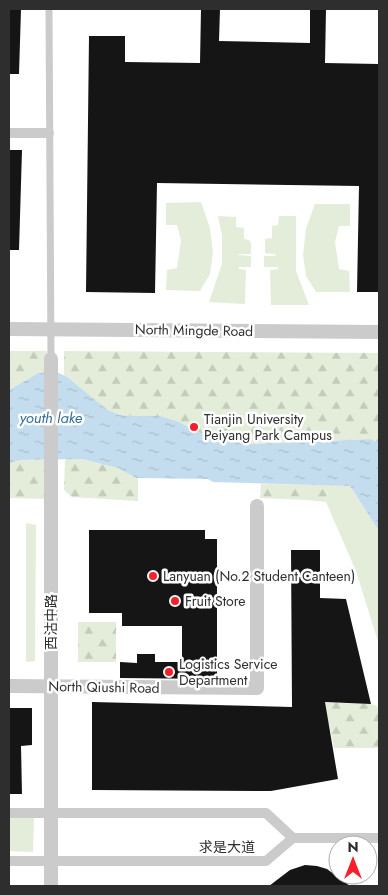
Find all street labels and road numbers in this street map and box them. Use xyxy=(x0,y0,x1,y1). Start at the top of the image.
street label: North Mingde Road xyxy=(135,319,253,341)
street label: 西沽中路 xyxy=(41,594,61,650)
street label: North Qiushi Road xyxy=(48,676,160,698)
street label: 求是大道 xyxy=(199,837,255,857)

